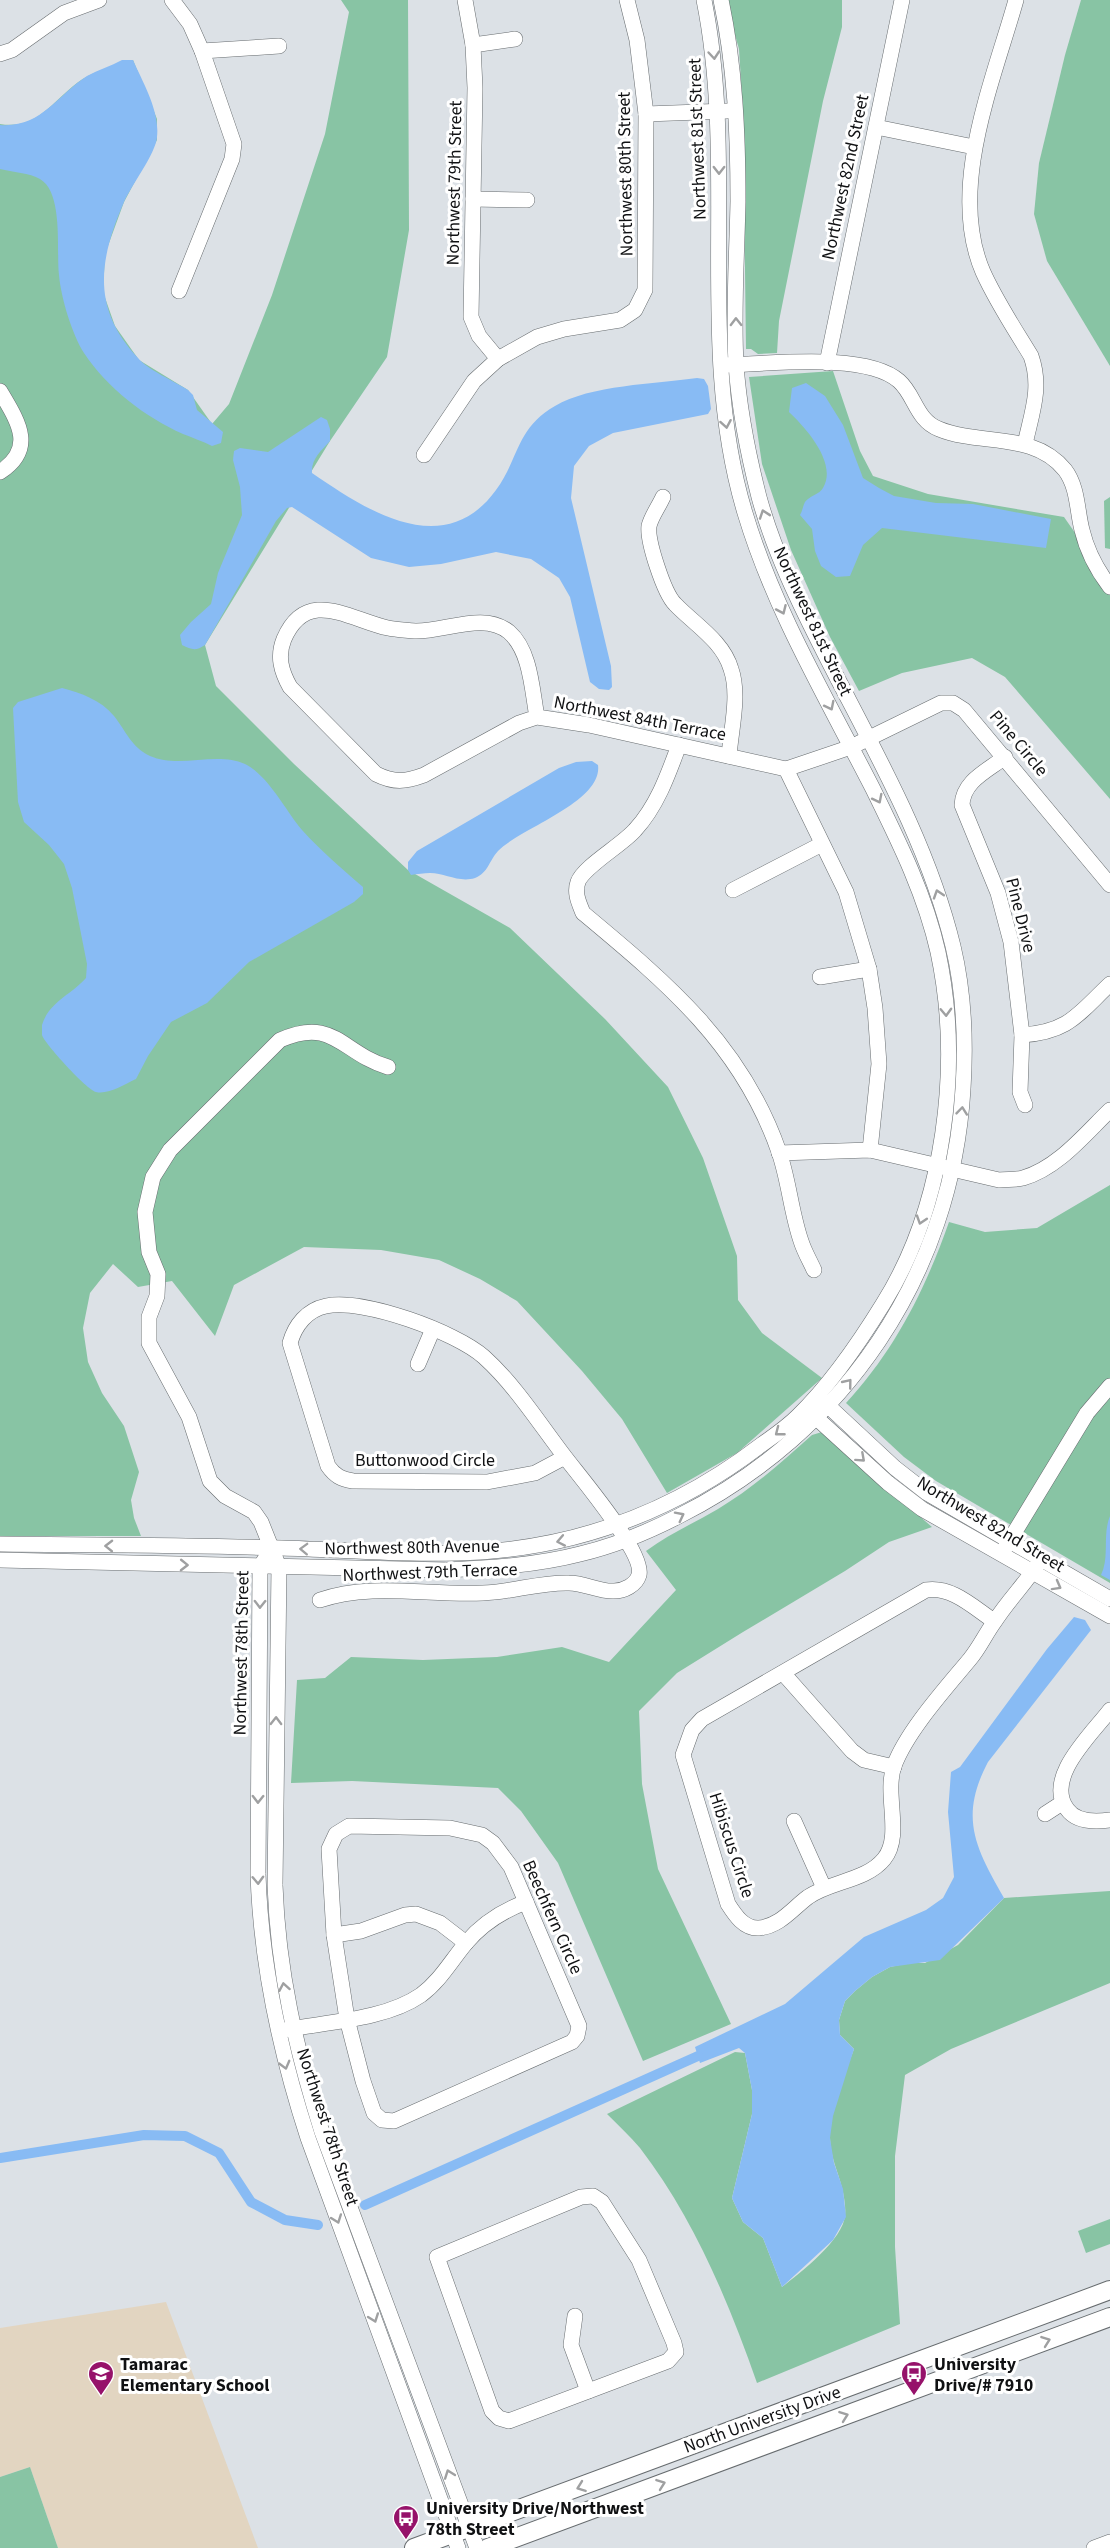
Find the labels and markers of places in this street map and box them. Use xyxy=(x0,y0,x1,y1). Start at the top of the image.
place label: Tamarac Elementary School xyxy=(120,2352,270,2398)
place label: University Drive/# 7910 xyxy=(934,2352,1033,2398)
school or university icon: Tamarac Elementary School xyxy=(86,2359,116,2397)
bus stop icon: University Drive/# 7910 xyxy=(899,2359,929,2397)
place label: University Drive/Northwest 78th Street xyxy=(426,2496,644,2542)
bus stop icon: University Drive/Northwest 78th Street xyxy=(391,2503,421,2541)

